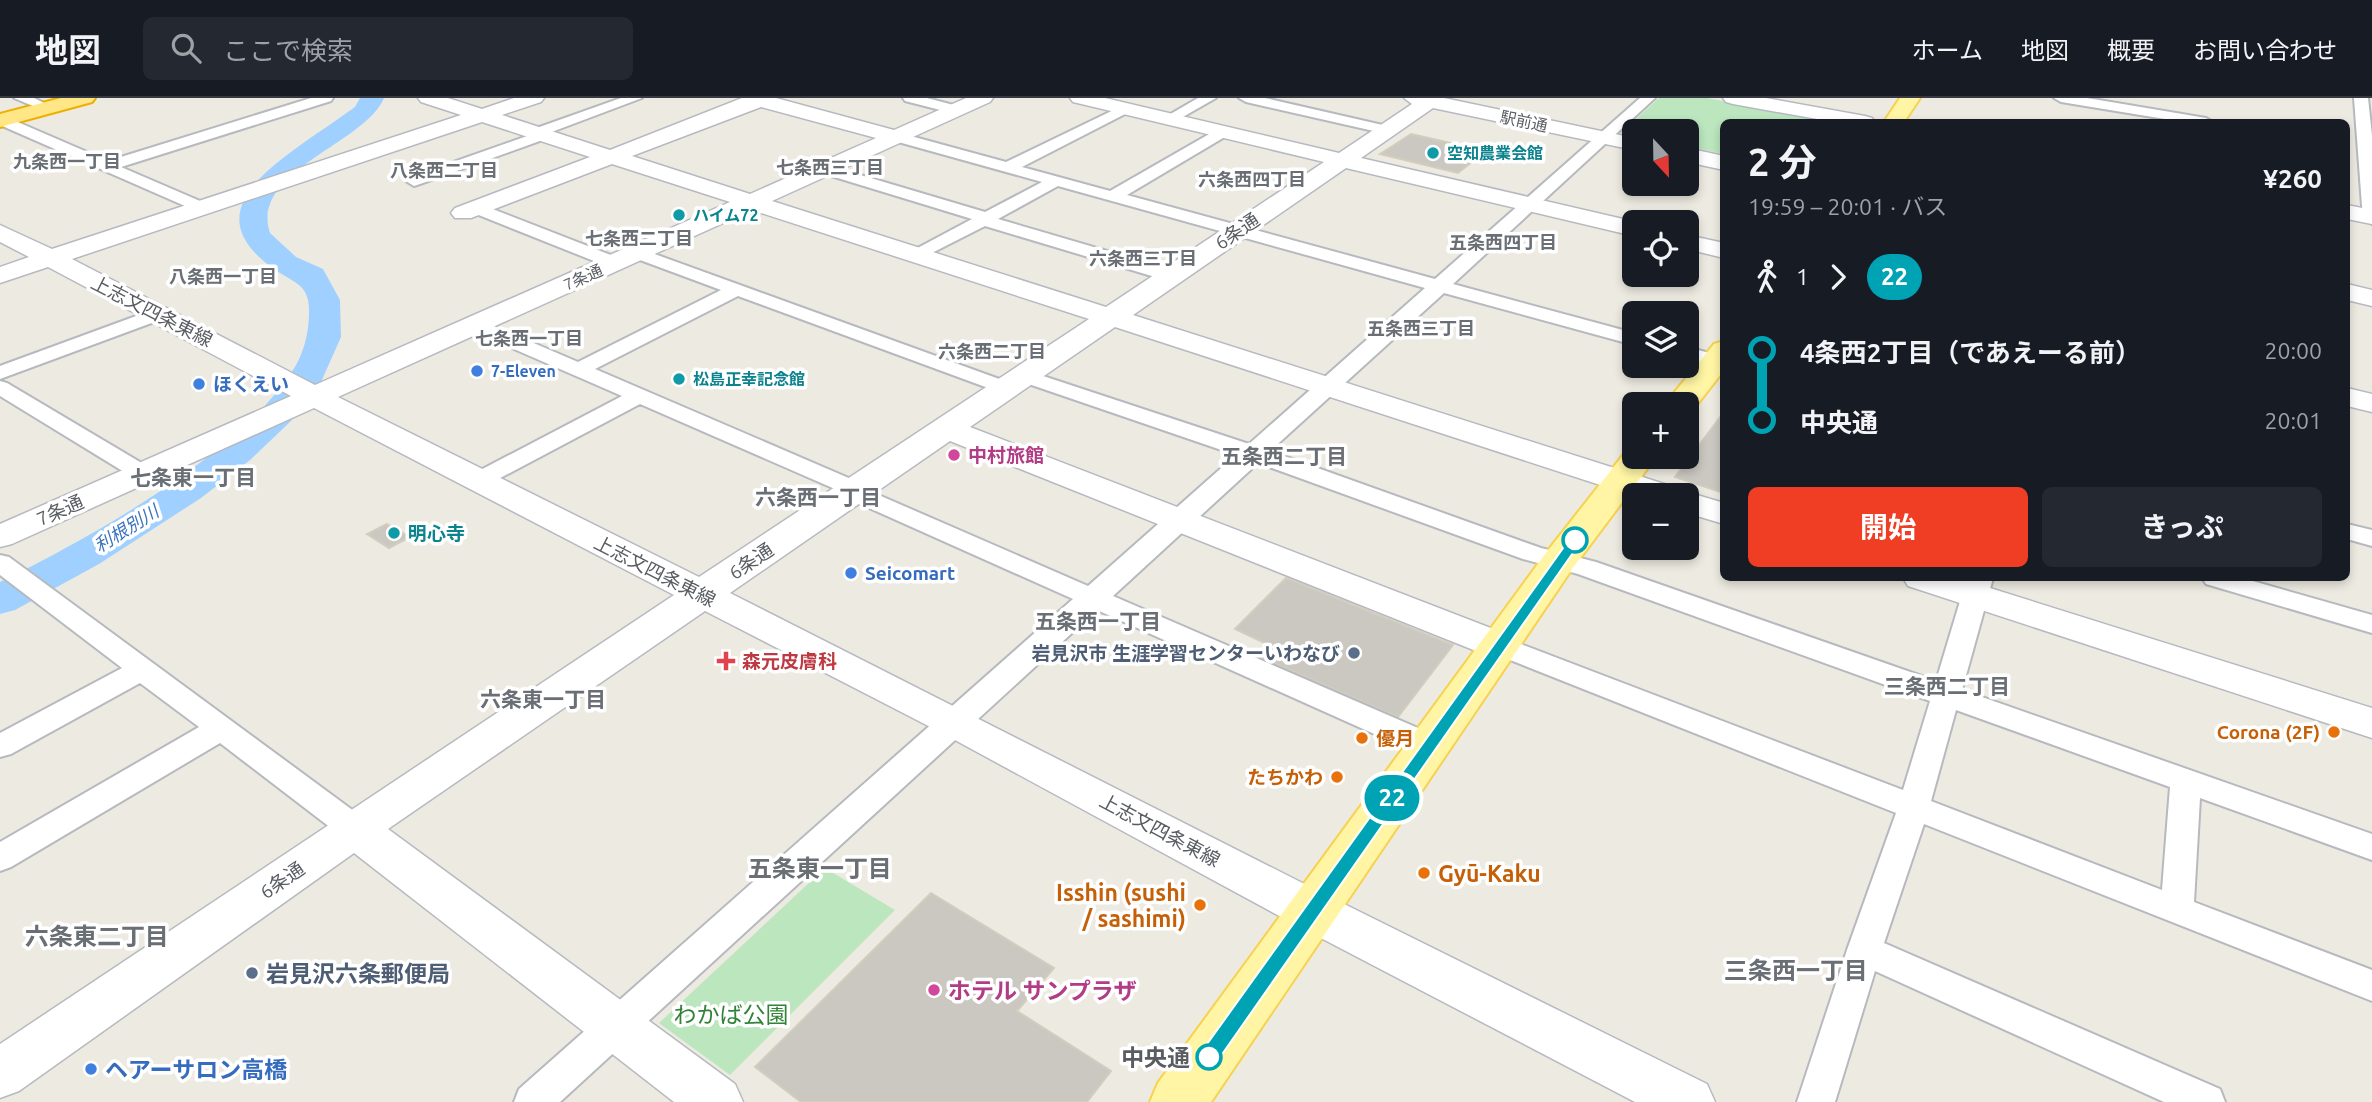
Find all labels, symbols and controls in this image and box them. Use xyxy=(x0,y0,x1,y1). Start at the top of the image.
search box xyxy=(143,17,633,80)
icon: search xyxy=(167,29,205,67)
text: 地図 xyxy=(35,31,101,68)
text: ここで検索 xyxy=(223,36,353,65)
text: ホーム xyxy=(1912,37,1983,64)
text: 地図 xyxy=(2021,37,2069,64)
text: 概要 xyxy=(2107,37,2155,64)
text: お問い合わせ xyxy=(2193,37,2337,64)
street label: 駅前通 xyxy=(1499,107,1549,135)
north arrow xyxy=(1622,119,1699,196)
map controls xyxy=(1622,119,1699,560)
text: 2 分 xyxy=(1748,141,1816,183)
place label: 空知農業会館 xyxy=(1447,144,1543,162)
marker: 空知農業会館 xyxy=(1425,145,1441,161)
district label: 九条西一丁目 xyxy=(13,151,121,171)
district label: 七条西三丁目 xyxy=(776,157,884,177)
district label: 八条西二丁目 xyxy=(390,160,498,180)
text: ¥260 xyxy=(2263,164,2322,193)
district label: 六条西四丁目 xyxy=(1198,169,1306,189)
text: 19:59 – 20:01 · バス xyxy=(1748,194,1947,219)
place label: ハイム72 xyxy=(693,206,758,224)
marker: ハイム72 xyxy=(671,207,687,223)
street label: 6条通 xyxy=(1211,208,1263,254)
button: locate xyxy=(1622,210,1699,287)
district label: 七条西二丁目 xyxy=(585,228,693,248)
district label: 五条西四丁目 xyxy=(1449,232,1557,252)
district label: 六条西三丁目 xyxy=(1089,248,1197,268)
icon: walk xyxy=(1748,258,1786,296)
icon: forward xyxy=(1819,258,1857,296)
street label: 7条通 xyxy=(561,260,605,294)
text: 22 xyxy=(1881,263,1908,290)
text: 1 xyxy=(1796,264,1809,289)
district label: 八条西一丁目 xyxy=(169,266,277,286)
street label: 上志文四条東線 xyxy=(88,271,216,351)
button: layers xyxy=(1622,301,1699,378)
district label: 五条西三丁目 xyxy=(1367,318,1475,338)
district label: 七条西一丁目 xyxy=(475,328,583,348)
text: 4条西2丁目（であえーる前） xyxy=(1800,338,2141,367)
text: 20:00 xyxy=(2264,338,2322,363)
district label: 六条西二丁目 xyxy=(938,341,1046,361)
place label: 7-Eleven xyxy=(491,362,556,380)
marker: 7-Eleven xyxy=(469,363,485,379)
place label: 松島正幸記念館 xyxy=(693,370,805,388)
marker: 松島正幸記念館 xyxy=(671,371,687,387)
place label: ほくえい xyxy=(213,373,289,395)
marker: ほくえい xyxy=(191,376,207,392)
button: + xyxy=(1622,392,1699,469)
text: 中央通 xyxy=(1800,408,1878,437)
text: 20:01 xyxy=(2264,408,2322,433)
place label: 中村旅館 xyxy=(968,444,1044,466)
district label: 五条西二丁目 xyxy=(1221,444,1347,468)
marker: 中村旅館 xyxy=(946,447,962,463)
district label: 七条東一丁目 xyxy=(130,465,256,489)
button: − xyxy=(1622,483,1699,560)
district label: 六条西一丁目 xyxy=(755,485,881,509)
button: 開始 xyxy=(1748,487,2028,567)
button: きっぷ xyxy=(2042,487,2322,567)
street label: 7条通 xyxy=(33,490,87,530)
water label: 利根別川 xyxy=(90,499,164,556)
place label: 明心寺 xyxy=(408,522,465,544)
marker: 明心寺 xyxy=(386,525,402,541)
unlabelled marker xyxy=(1562,527,1588,553)
street label: 上志文四条東線 xyxy=(591,531,719,611)
street label: 6条通 xyxy=(725,538,777,584)
place label: Seicomart xyxy=(865,562,955,584)
marker: Seicomart xyxy=(843,565,859,581)
district label: 五条西一丁目 xyxy=(1035,609,1161,633)
place label: 岩見沢市 生涯学習センターいわなび xyxy=(1031,642,1340,664)
marker: 岩見沢市 生涯学習センターいわなび xyxy=(1346,645,1362,661)
place label: 森元皮膚科 xyxy=(742,650,837,672)
marker: 森元皮膚科 xyxy=(716,651,736,671)
district label: 三条西二丁目 xyxy=(1884,674,2010,698)
district label: 六条東一丁目 xyxy=(480,687,606,711)
place label: Corona (2F) xyxy=(2217,721,2320,743)
marker: Corona (2F) xyxy=(2326,724,2342,740)
place label: 優月 xyxy=(1376,727,1414,749)
marker: 優月 xyxy=(1354,730,1370,746)
place label: たちかわ xyxy=(1247,766,1323,788)
marker: たちかわ xyxy=(1329,769,1345,785)
line badge: 22 xyxy=(1360,775,1424,821)
text: 22 xyxy=(1378,784,1406,811)
street label: 上志文四条東線 xyxy=(1096,789,1224,871)
district label: 五条東一丁目 xyxy=(748,855,892,882)
street label: 6条通 xyxy=(256,857,308,903)
place label: Gyū-Kaku xyxy=(1438,861,1541,886)
marker: Gyū-Kaku xyxy=(1416,865,1432,881)
place label: Isshin (sushi / sashimi) xyxy=(1056,880,1186,932)
marker: Isshin (sushi / sashimi) xyxy=(1192,897,1208,913)
district label: 六条東二丁目 xyxy=(25,923,169,950)
district label: 三条西一丁目 xyxy=(1724,957,1868,984)
place label: 岩見沢六条郵便局 xyxy=(266,961,450,986)
marker: 岩見沢六条郵便局 xyxy=(244,965,260,981)
place label: ホテル サンプラザ xyxy=(948,978,1137,1003)
marker: ホテル サンプラザ xyxy=(926,982,942,998)
park label: わかば公園 xyxy=(674,1002,789,1027)
marker: 中央通 xyxy=(1196,1044,1222,1070)
place label: 中央通 xyxy=(1121,1045,1190,1070)
place label: ヘアーサロン高橋 xyxy=(105,1057,287,1082)
marker: ヘアーサロン高橋 xyxy=(83,1061,99,1077)

